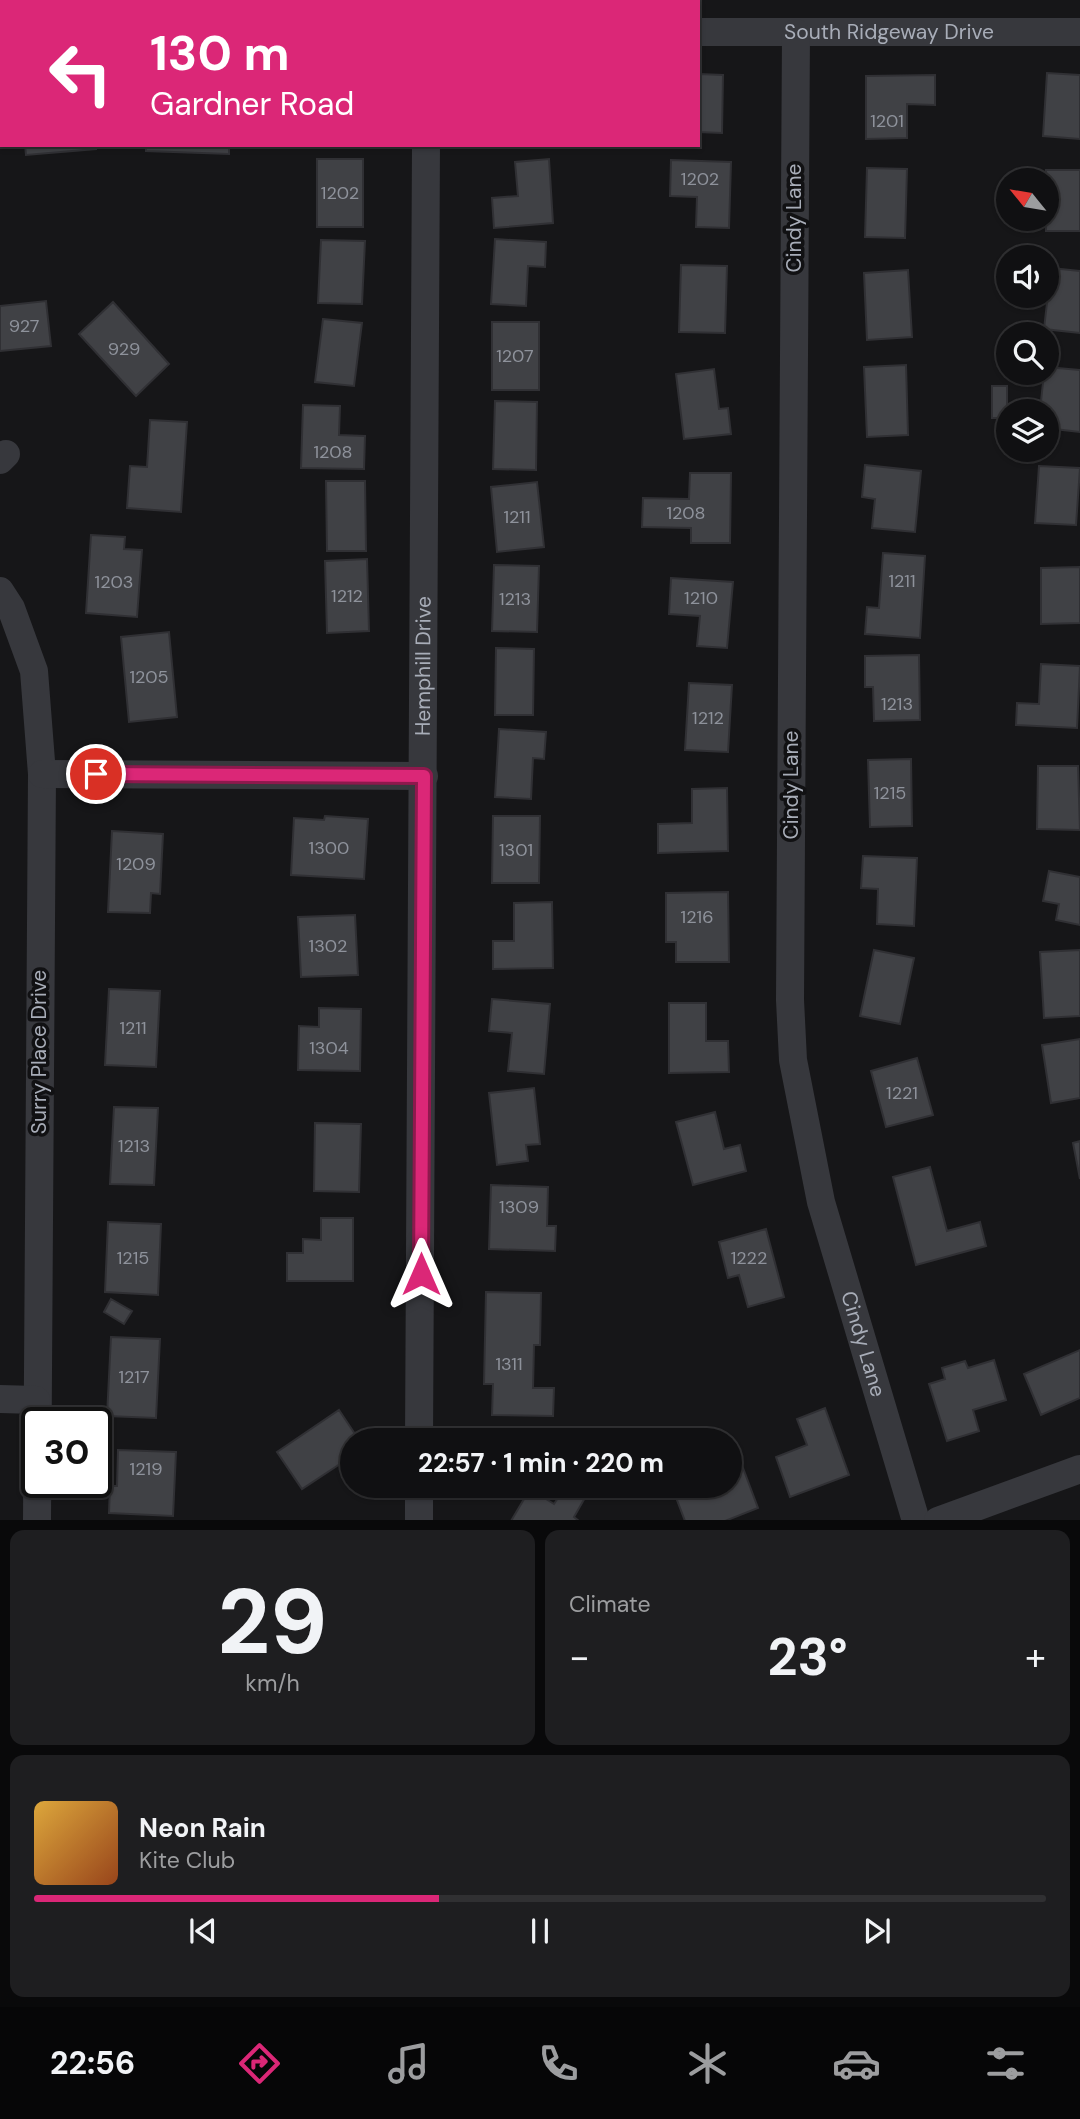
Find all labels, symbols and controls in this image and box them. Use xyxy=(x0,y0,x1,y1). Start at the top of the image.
street label: South Ridgeway Drive xyxy=(784,18,994,46)
text: 130 m xyxy=(150,21,290,85)
icon: left xyxy=(35,28,126,119)
text: Gardner Road xyxy=(150,83,354,125)
house number: 1201 xyxy=(870,109,904,133)
street label: Cindy Lane xyxy=(780,163,808,273)
house number: 1202 xyxy=(681,167,719,191)
north arrow xyxy=(996,168,1059,231)
map controls xyxy=(996,168,1059,462)
house number: 1202 xyxy=(321,181,359,205)
button: sound xyxy=(996,245,1059,308)
house number: 927 xyxy=(9,314,39,338)
button: search xyxy=(996,322,1059,385)
house number: 929 xyxy=(108,337,140,361)
house number: 1207 xyxy=(496,344,534,368)
button: layers xyxy=(996,399,1059,462)
house number: 1208 xyxy=(313,440,353,464)
house number: 1208 xyxy=(666,501,706,525)
house number: 1211 xyxy=(503,505,531,529)
house number: 1211 xyxy=(888,569,916,593)
house number: 1203 xyxy=(95,570,133,594)
house number: 1212 xyxy=(331,584,363,608)
house number: 1210 xyxy=(684,586,718,610)
house number: 1213 xyxy=(499,587,531,611)
street label: Hemphill Drive xyxy=(409,596,438,736)
house number: 1205 xyxy=(129,665,169,689)
house number: 1213 xyxy=(881,692,913,716)
house number: 1212 xyxy=(692,706,724,730)
street label: Cindy Lane xyxy=(777,730,805,840)
pin xyxy=(66,744,126,804)
icon: arrive xyxy=(77,755,115,793)
house number: 1215 xyxy=(874,781,906,805)
house number: 1300 xyxy=(309,836,349,860)
house number: 1301 xyxy=(499,838,533,862)
house number: 1209 xyxy=(116,852,156,876)
house number: 1216 xyxy=(681,905,713,929)
house number: 1302 xyxy=(309,934,347,958)
street label: Surry Place Drive xyxy=(25,970,53,1134)
house number: 1211 xyxy=(119,1016,147,1040)
house number: 1304 xyxy=(309,1036,349,1060)
house number: 1221 xyxy=(886,1081,918,1105)
house number: 1213 xyxy=(118,1134,150,1158)
house number: 1309 xyxy=(499,1195,539,1219)
position arrow xyxy=(384,1237,458,1311)
house number: 1215 xyxy=(117,1246,149,1270)
house number: 1222 xyxy=(731,1246,767,1270)
street label: Cindy Lane xyxy=(834,1288,892,1400)
house number: 1311 xyxy=(495,1352,523,1376)
house number: 1217 xyxy=(118,1365,150,1389)
speed limit sign: 30 xyxy=(21,1407,112,1498)
text: 22:57 · 1 min · 220 m xyxy=(418,1446,664,1480)
house number: 1219 xyxy=(130,1457,162,1481)
text: 29 xyxy=(218,1563,327,1681)
text: Climate xyxy=(569,1589,651,1619)
text: 23° xyxy=(767,1623,848,1691)
text: − xyxy=(569,1632,590,1682)
text: + xyxy=(1025,1632,1046,1682)
text: km/h xyxy=(245,1668,300,1698)
text: Neon Rain xyxy=(139,1811,266,1845)
text: Kite Club xyxy=(139,1845,235,1875)
icon: previous xyxy=(184,1912,222,1950)
icon: pause xyxy=(521,1912,559,1950)
icon: next xyxy=(858,1912,896,1950)
icon: directions xyxy=(235,2039,284,2088)
icon: music xyxy=(384,2039,433,2088)
icon: phone xyxy=(534,2039,583,2088)
icon: climate xyxy=(683,2039,732,2088)
icon: car xyxy=(832,2039,881,2088)
icon: filters xyxy=(981,2039,1030,2088)
text: 22:56 xyxy=(50,2042,135,2084)

